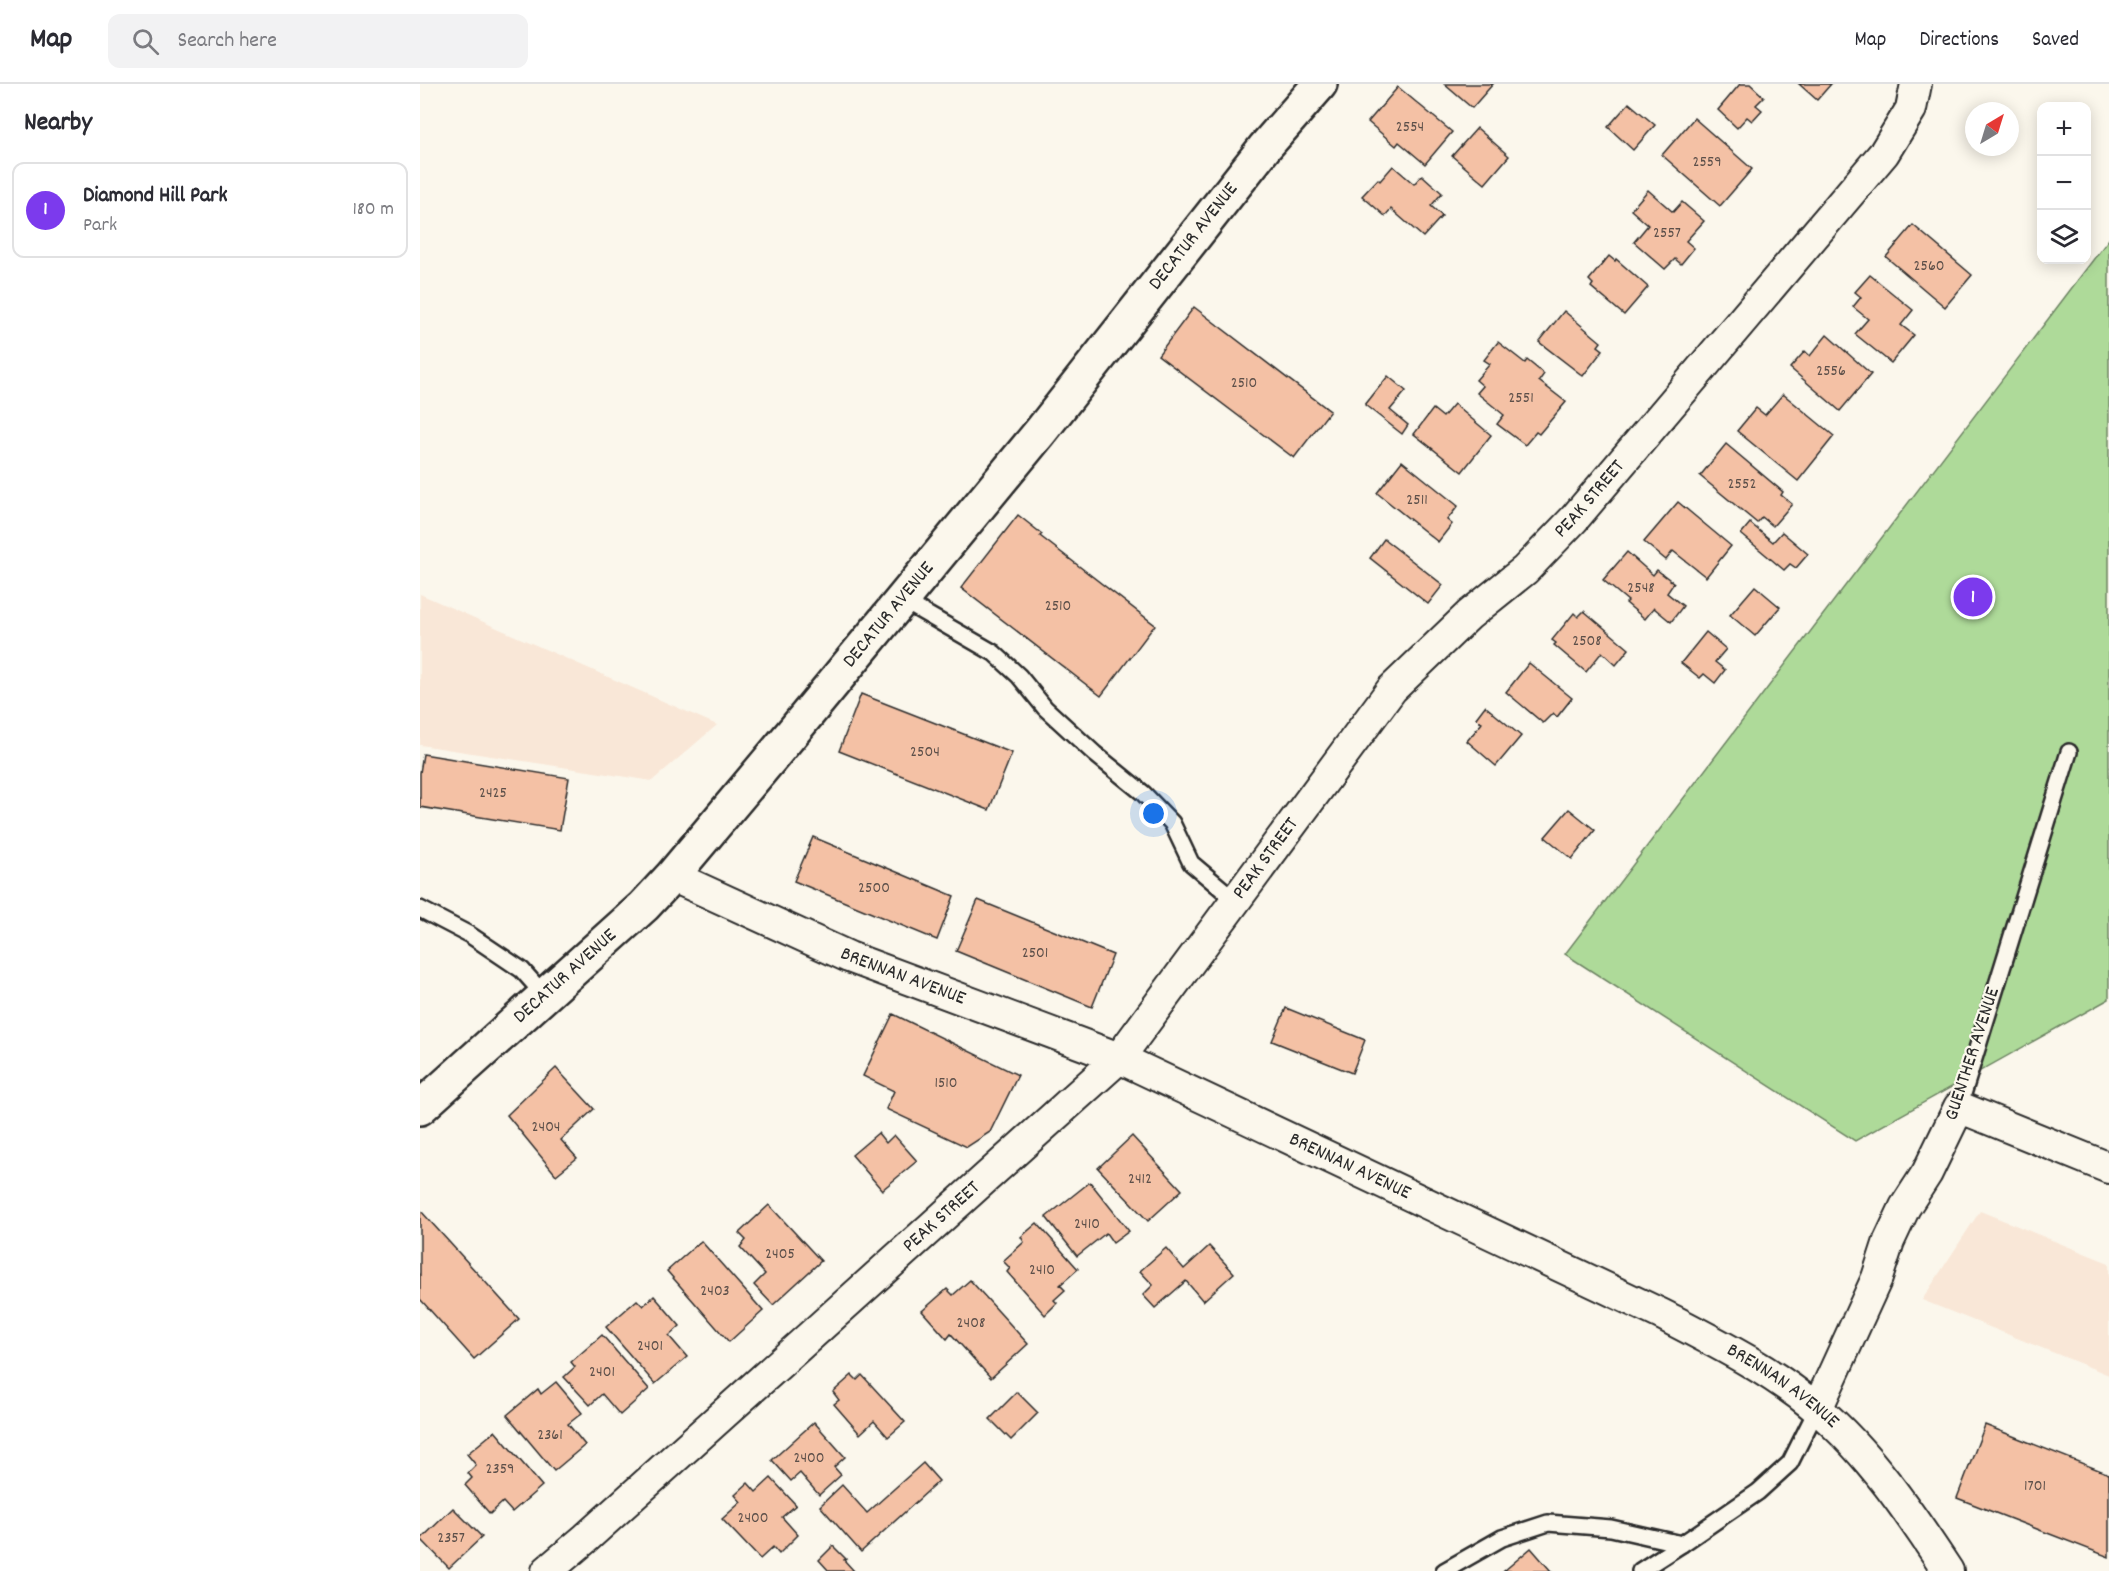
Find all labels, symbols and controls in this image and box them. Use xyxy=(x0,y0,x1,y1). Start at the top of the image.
search box xyxy=(108,14,528,68)
text: Map xyxy=(30,21,72,61)
icon: search xyxy=(129,25,162,58)
text: Search here xyxy=(177,26,277,57)
text: Map xyxy=(1855,26,1886,56)
text: Directions xyxy=(1919,26,1999,56)
text: Saved xyxy=(2032,26,2079,56)
north arrow xyxy=(1965,102,2019,156)
map controls xyxy=(2037,102,2091,264)
button: + xyxy=(2037,102,2091,156)
text: Nearby xyxy=(24,105,92,142)
house number: 2554 xyxy=(1396,116,1424,139)
house number: 2559 xyxy=(1692,151,1722,174)
button: − xyxy=(2037,156,2091,210)
street label: DECATUR AVENUE xyxy=(1143,177,1246,297)
text: Diamond Hill Park xyxy=(83,181,227,212)
text: 1 xyxy=(43,196,48,224)
text: 180 m xyxy=(352,196,394,224)
button: layers xyxy=(2037,210,2091,264)
text: Park xyxy=(83,212,117,240)
house number: 2557 xyxy=(1653,222,1681,245)
house number: 2560 xyxy=(1914,255,1944,278)
house number: 2556 xyxy=(1816,360,1846,383)
house number: 2510 xyxy=(1231,372,1257,395)
house number: 2551 xyxy=(1508,387,1534,410)
street label: PEAK STREET xyxy=(1548,454,1632,545)
house number: 2552 xyxy=(1728,473,1756,496)
house number: 2511 xyxy=(1406,489,1428,512)
street label: DECATUR AVENUE xyxy=(837,556,941,674)
pin: 1 xyxy=(1954,574,1992,620)
house number: 2548 xyxy=(1627,577,1655,600)
house number: 2510 xyxy=(1045,595,1071,618)
house number: 2508 xyxy=(1572,630,1602,653)
house number: 2504 xyxy=(910,741,940,764)
house number: 2425 xyxy=(479,782,507,805)
your location xyxy=(1139,799,1168,828)
street label: PEAK STREET xyxy=(1227,812,1306,906)
house number: 2500 xyxy=(858,877,890,900)
street label: DECATUR AVENUE xyxy=(508,923,623,1031)
street label: BRENNAN AVENUE xyxy=(835,941,969,1013)
house number: 2501 xyxy=(1022,942,1048,965)
street label: GUENTHER AVENUE xyxy=(1938,984,2008,1124)
house number: 1510 xyxy=(934,1072,958,1095)
house number: 2404 xyxy=(532,1116,561,1139)
street label: BRENNAN AVENUE xyxy=(1284,1126,1415,1208)
house number: 2412 xyxy=(1128,1168,1152,1191)
street label: PEAK STREET xyxy=(897,1175,987,1260)
house number: 2410 xyxy=(1074,1213,1100,1236)
house number: 2405 xyxy=(765,1243,795,1266)
house number: 2410 xyxy=(1029,1259,1055,1282)
house number: 2403 xyxy=(700,1280,730,1303)
house number: 2408 xyxy=(957,1312,985,1335)
house number: 2401 xyxy=(637,1335,663,1358)
street label: BRENNAN AVENUE xyxy=(1721,1337,1845,1435)
house number: 2401 xyxy=(589,1361,615,1384)
house number: 2361 xyxy=(537,1424,563,1447)
house number: 2400 xyxy=(793,1447,825,1470)
house number: 2359 xyxy=(486,1458,514,1481)
house number: 1701 xyxy=(2024,1475,2046,1498)
house number: 2400 xyxy=(737,1507,769,1530)
house number: 2357 xyxy=(437,1527,465,1550)

